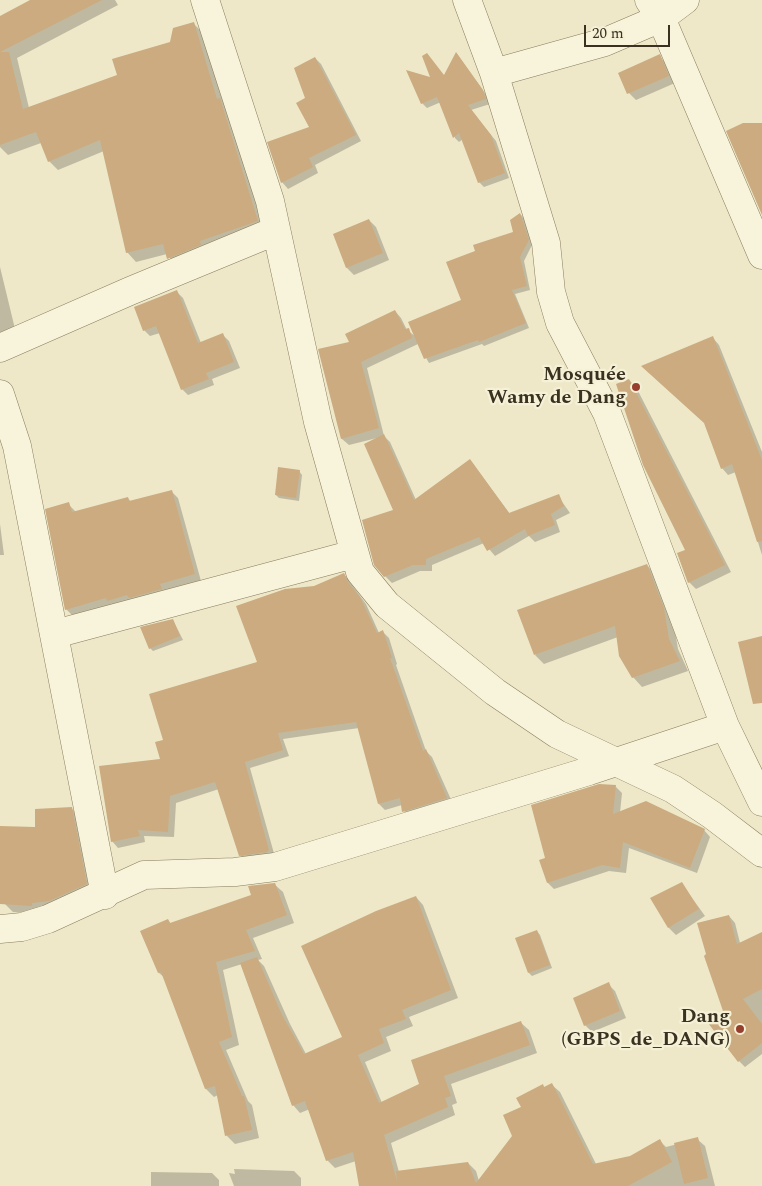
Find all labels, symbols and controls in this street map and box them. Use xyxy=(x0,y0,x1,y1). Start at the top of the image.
scale bar xyxy=(587,15,673,47)
text: 20 m xyxy=(592,22,624,45)
place label: Mosquée Wamy de Dang xyxy=(487,364,626,411)
marker: Mosquée Wamy de Dang xyxy=(630,381,642,393)
place label: Dang (GBPS_de_DANG) xyxy=(561,1006,730,1053)
marker: Dang (GBPS_de_DANG) xyxy=(734,1023,746,1035)

